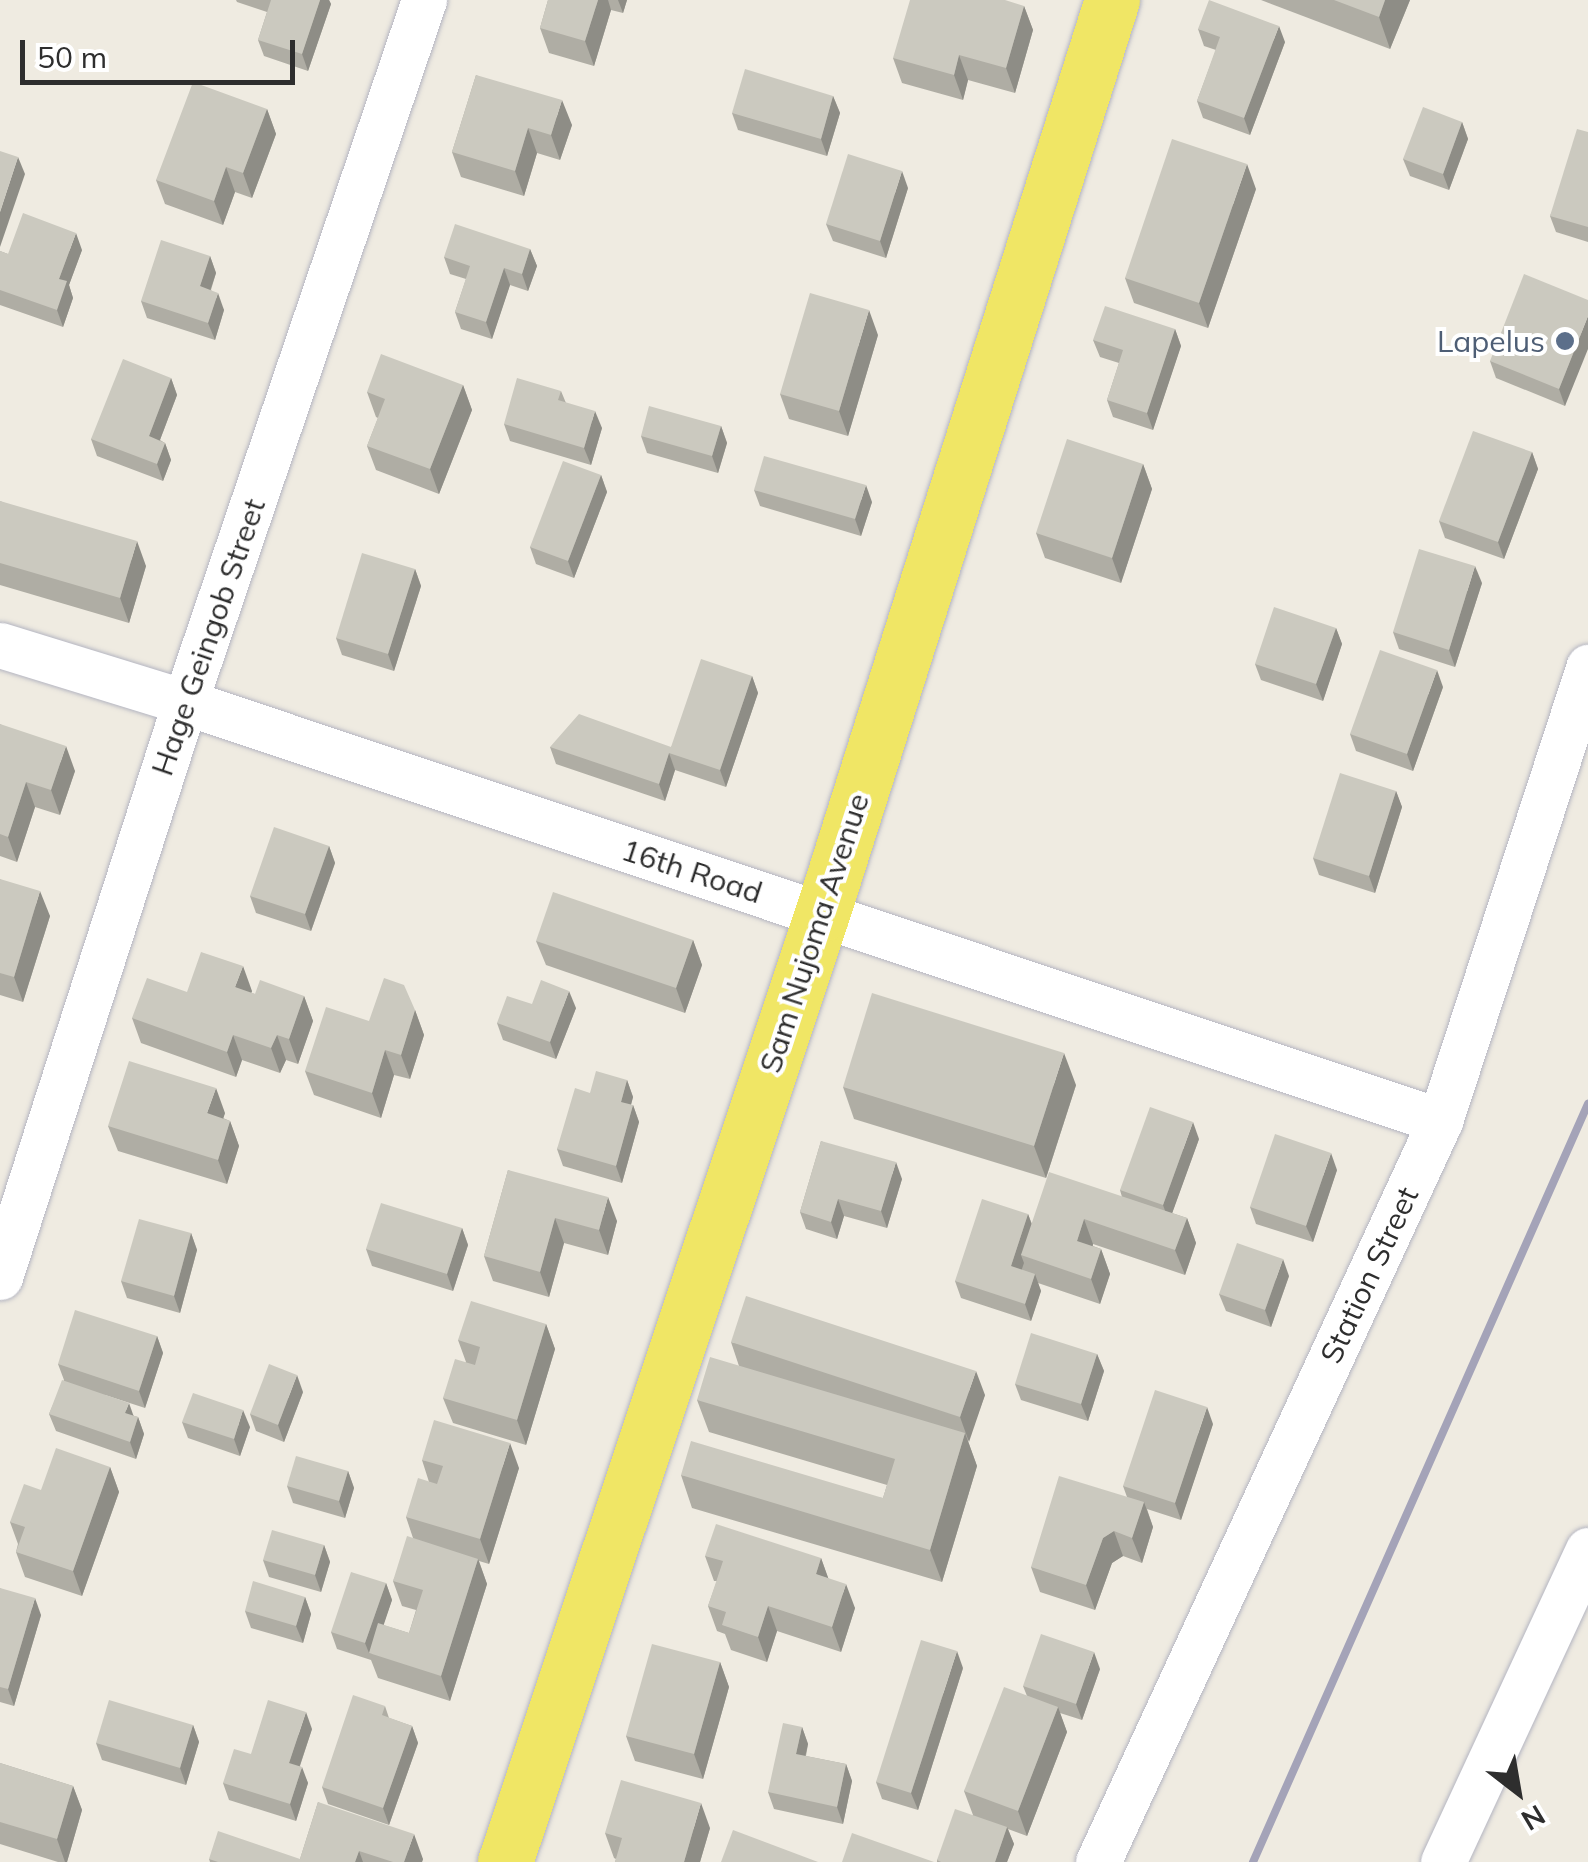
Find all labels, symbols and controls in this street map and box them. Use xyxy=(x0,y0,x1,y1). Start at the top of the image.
scale bar xyxy=(25,20,300,82)
text: 50 m xyxy=(37,38,107,76)
place label: Lapelus xyxy=(1437,323,1545,359)
marker: Lapelus xyxy=(1554,330,1576,352)
street label: Hage Geingob Street xyxy=(144,494,272,780)
street label: Sam Nujoma Avenue xyxy=(752,789,876,1077)
street label: 16th Road xyxy=(617,831,767,911)
street label: Station Street xyxy=(1312,1181,1426,1369)
north arrow xyxy=(1468,1742,1568,1842)
text: N xyxy=(1516,1798,1552,1839)

